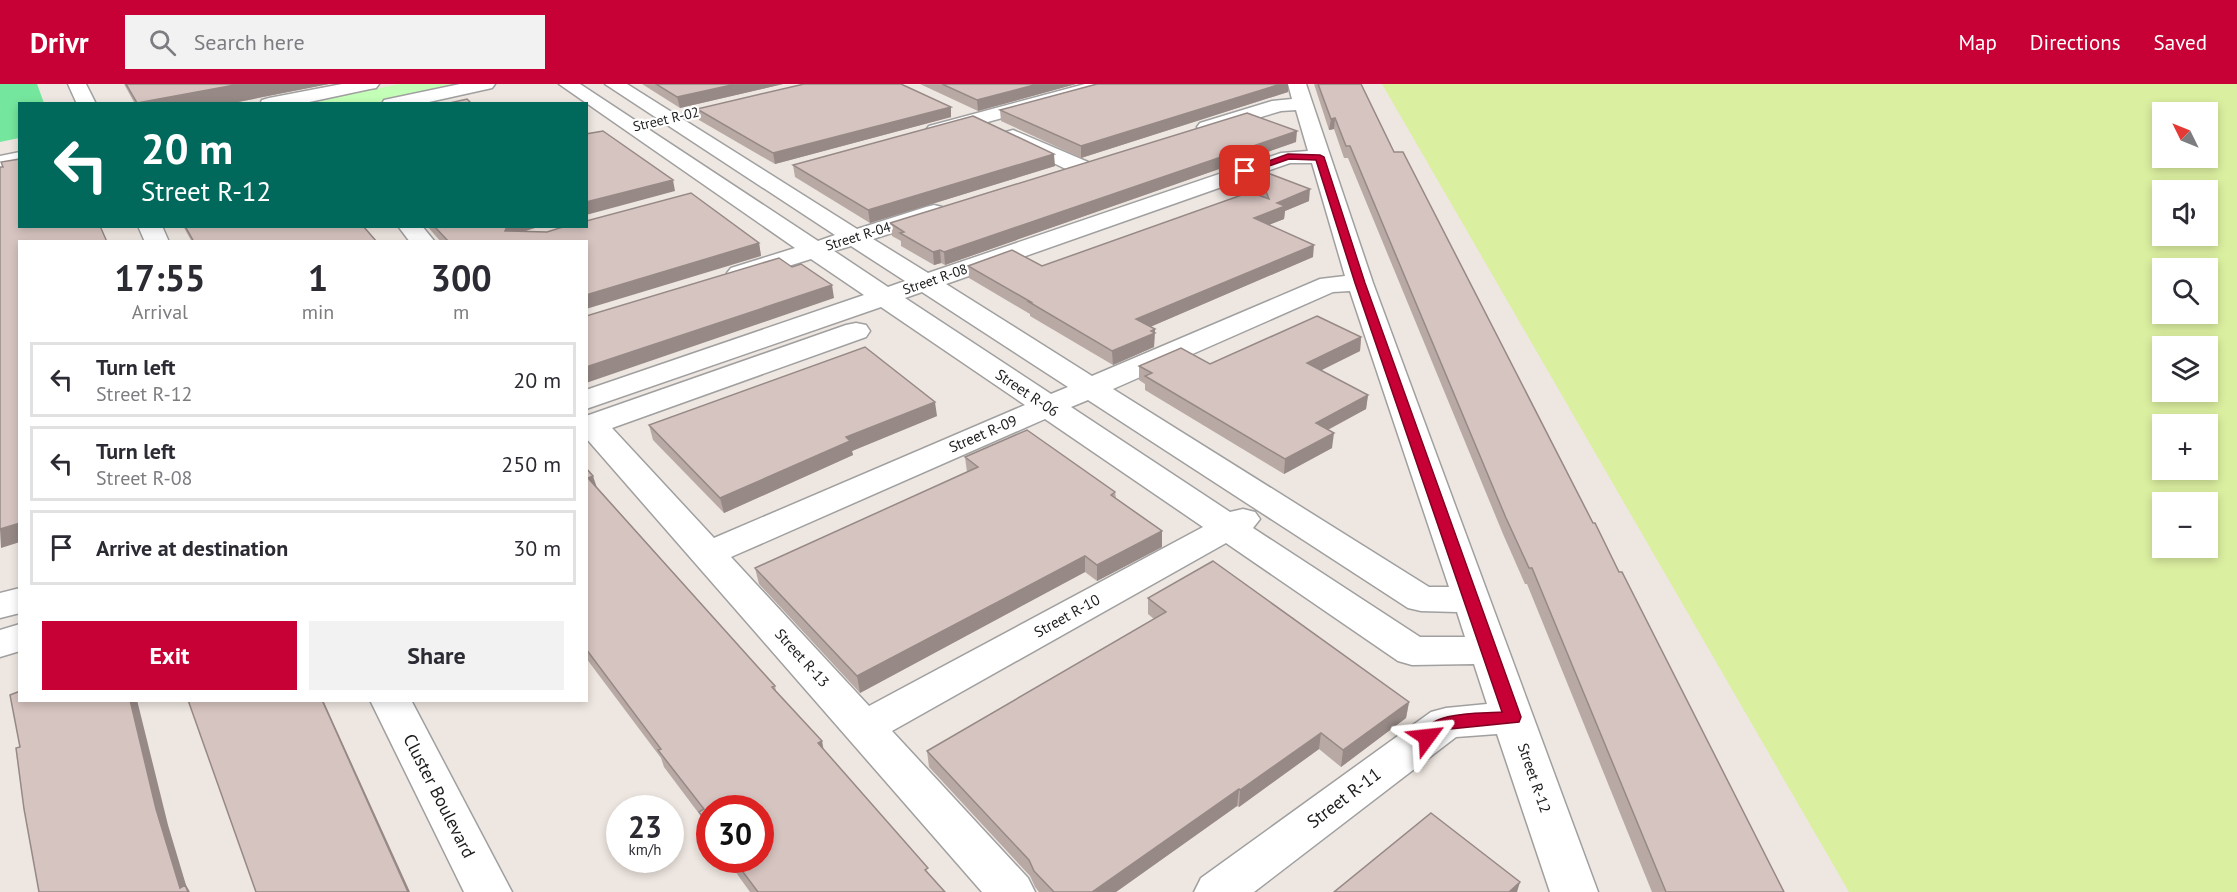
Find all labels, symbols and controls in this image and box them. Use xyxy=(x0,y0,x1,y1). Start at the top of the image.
search box xyxy=(125,15,545,69)
text: Drivr xyxy=(30,24,89,61)
icon: search xyxy=(146,26,179,59)
text: Search here xyxy=(194,28,305,56)
text: Map xyxy=(1958,29,1997,56)
text: Directions xyxy=(2030,29,2121,56)
text: Saved xyxy=(2154,29,2207,56)
north arrow xyxy=(2152,102,2218,168)
map controls xyxy=(2152,102,2218,558)
street label: Street R-02 xyxy=(631,103,701,135)
text: 20 m xyxy=(141,121,233,176)
icon: left xyxy=(42,126,120,204)
pin xyxy=(1219,145,1270,196)
icon: arrive xyxy=(1228,154,1261,187)
text: Street R-12 xyxy=(141,174,271,208)
button: sound xyxy=(2152,180,2218,246)
street label: Street R-04 xyxy=(823,217,893,254)
text: 17:55 xyxy=(114,254,206,301)
text: 1 xyxy=(308,254,328,301)
text: 300 xyxy=(431,254,492,301)
button: search xyxy=(2152,258,2218,324)
street label: Street R-08 xyxy=(900,259,970,299)
text: Arrival xyxy=(132,299,188,325)
text: min xyxy=(302,299,334,325)
text: m xyxy=(453,299,469,325)
button: layers xyxy=(2152,336,2218,402)
text: Turn left xyxy=(96,353,176,381)
icon: left xyxy=(45,363,78,396)
street label: Street R-06 xyxy=(992,364,1063,421)
text: 20 m xyxy=(513,366,561,394)
text: Street R-12 xyxy=(96,381,193,407)
street label: Street R-09 xyxy=(946,411,1020,456)
button: + xyxy=(2152,414,2218,480)
text: Turn left xyxy=(96,437,176,465)
icon: left xyxy=(45,447,78,480)
text: 250 m xyxy=(501,450,561,478)
text: Street R-08 xyxy=(96,465,193,491)
button: − xyxy=(2152,492,2218,558)
icon: arrive xyxy=(45,531,78,564)
text: Arrive at destination xyxy=(96,534,288,562)
text: 30 m xyxy=(513,534,561,562)
street label: Street R-10 xyxy=(1030,590,1103,641)
button: Exit xyxy=(42,621,297,690)
button: Share xyxy=(309,621,564,690)
street label: Street R-13 xyxy=(771,624,834,691)
position arrow xyxy=(1395,705,1459,769)
street label: Cluster Boulevard xyxy=(398,730,481,862)
street label: Street R-12 xyxy=(1514,741,1555,815)
street label: Street R-11 xyxy=(1302,762,1385,833)
speed limit sign: 30 xyxy=(696,795,774,873)
text: 23 xyxy=(628,807,662,846)
text: km/h xyxy=(629,840,661,859)

